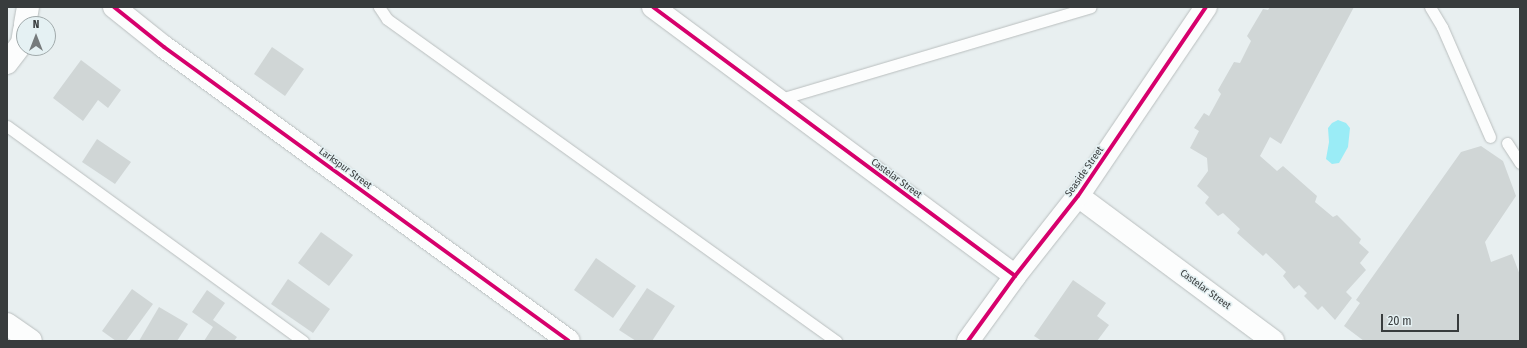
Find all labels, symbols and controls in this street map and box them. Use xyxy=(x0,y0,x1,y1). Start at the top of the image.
north arrow xyxy=(16,16,56,56)
text: N xyxy=(33,18,39,31)
street label: Seaside Street xyxy=(1063,145,1107,199)
street label: Larkspur Street xyxy=(316,146,374,192)
street label: Castelar Street xyxy=(868,156,924,202)
street label: Castelar Street xyxy=(1177,267,1233,313)
scale bar xyxy=(1383,306,1461,332)
text: 20 m xyxy=(1388,314,1412,328)

